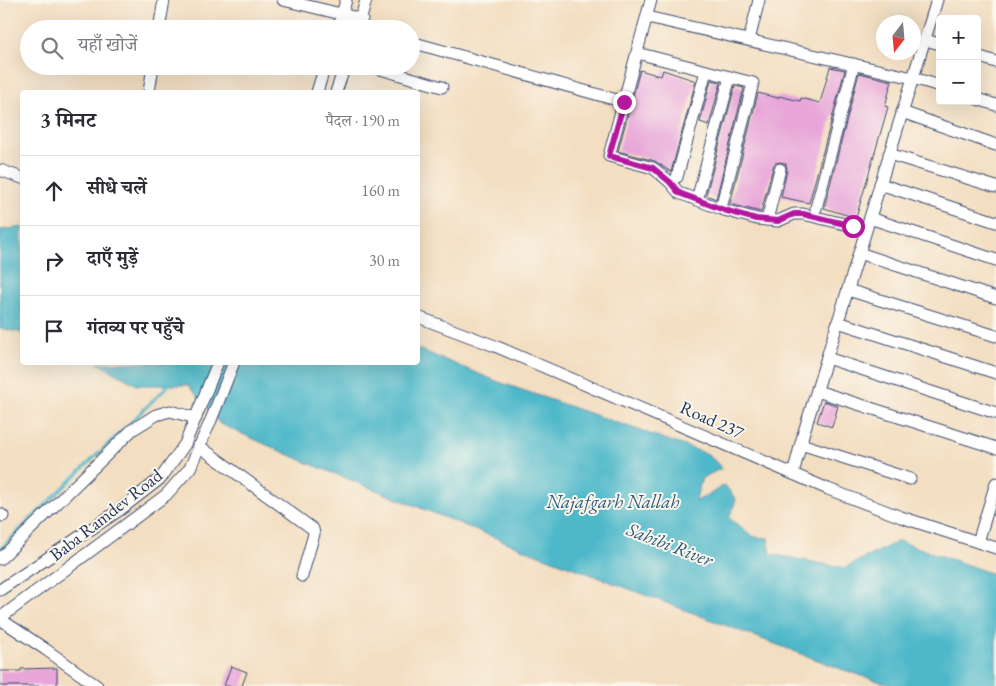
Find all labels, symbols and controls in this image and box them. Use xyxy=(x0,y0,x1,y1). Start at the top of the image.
north arrow xyxy=(876,15,921,60)
map controls xyxy=(936,15,981,105)
button: + xyxy=(936,15,981,60)
search box xyxy=(20,20,420,75)
text: यहाँ खोजें xyxy=(78,32,137,57)
icon: search xyxy=(38,34,66,62)
button: − xyxy=(936,60,981,105)
route end xyxy=(613,91,636,114)
text: 3 मिनट xyxy=(40,106,96,133)
text: पैदल · 190 m xyxy=(326,110,400,131)
text: सीधे चलें xyxy=(87,175,147,200)
icon: ahead xyxy=(40,177,68,205)
text: 160 m xyxy=(361,180,400,201)
route start xyxy=(842,215,865,238)
text: दाएँ मुड़ें xyxy=(87,245,138,270)
icon: right xyxy=(40,247,68,275)
text: 30 m xyxy=(369,250,400,271)
text: गंतव्य पर पहुँचे xyxy=(87,315,184,340)
icon: arrive xyxy=(40,317,68,345)
street label: Road 237 xyxy=(677,395,748,444)
street label: Baba Ramdev Road xyxy=(45,463,167,566)
water label: Najafgarh Nallah xyxy=(545,489,680,514)
water label: Sahibi River xyxy=(622,516,717,573)

